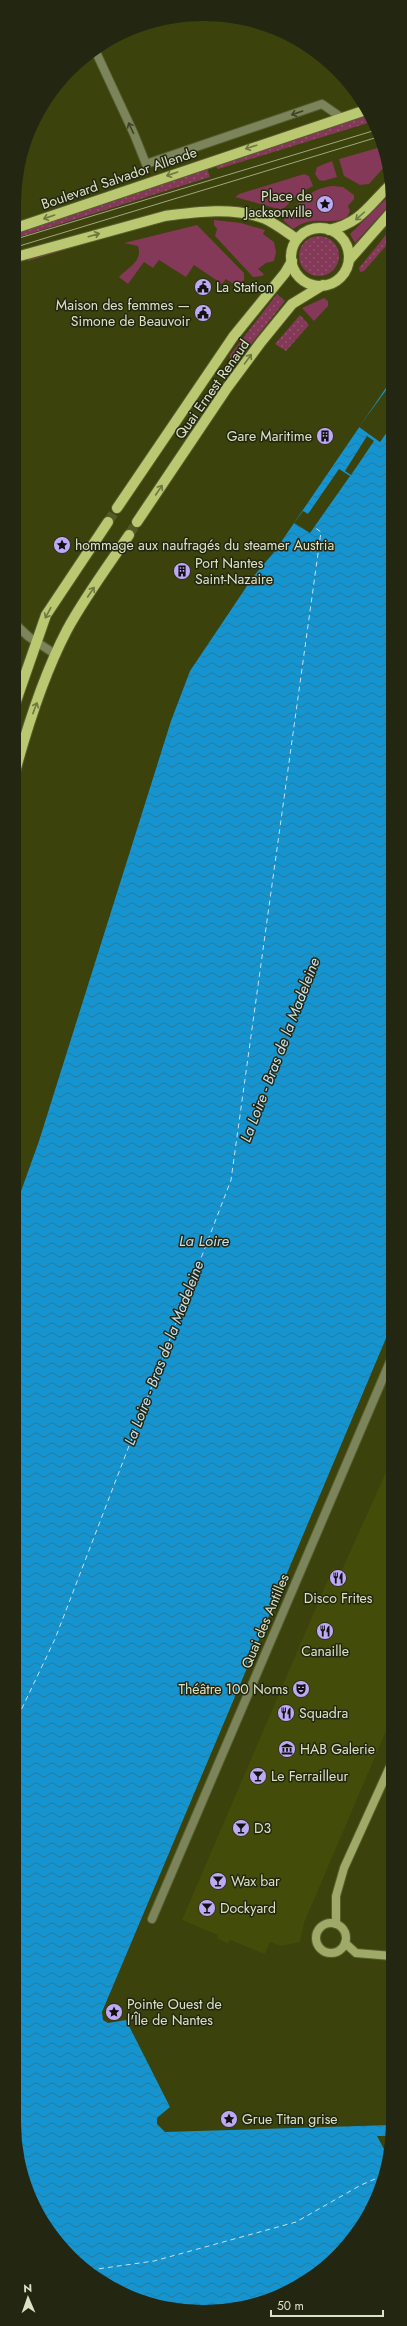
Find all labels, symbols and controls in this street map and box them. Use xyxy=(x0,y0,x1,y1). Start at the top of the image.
one-way arrow xyxy=(290,110,303,117)
one-way arrow xyxy=(127,122,135,134)
street label: Boulevard Salvador Allende xyxy=(38,142,200,214)
one-way arrow xyxy=(246,144,258,152)
one-way arrow xyxy=(166,171,178,179)
place label: Place de Jacksonville xyxy=(243,186,312,222)
place icon: Place de Jacksonville xyxy=(315,194,335,214)
one-way arrow xyxy=(355,211,365,220)
one-way arrow xyxy=(43,213,55,221)
one-way arrow xyxy=(87,231,100,238)
public building icon: La Station xyxy=(193,277,213,297)
place label: La Station xyxy=(216,277,273,297)
place label: Maison des femmes — Simone de Beauvoir xyxy=(56,295,190,331)
public building icon: Maison des femmes — Simone de Beauvoir xyxy=(193,303,213,323)
street label: Quai Ernest Renaud xyxy=(170,335,254,443)
one-way arrow xyxy=(244,354,252,365)
place label: Gare Maritime xyxy=(227,426,312,446)
building icon: Gare Maritime xyxy=(315,426,335,446)
one-way arrow xyxy=(155,485,163,496)
place icon: hommage aux naufragés du steamer Austria xyxy=(52,535,72,555)
place label: hommage aux naufragés du steamer Austria xyxy=(75,535,334,555)
place label: Port Nantes Saint-Nazaire xyxy=(195,553,273,589)
building icon: Port Nantes Saint-Nazaire xyxy=(172,561,192,581)
one-way arrow xyxy=(88,586,96,598)
one-way arrow xyxy=(44,606,51,618)
one-way arrow xyxy=(31,703,39,715)
water label: La Loire - Bras de la Madeleine xyxy=(235,954,326,1145)
water label: La Loire xyxy=(179,1230,229,1252)
water label: La Loire - Bras de la Madeleine xyxy=(119,1257,210,1448)
restaurant icon: Disco Frites xyxy=(328,1568,348,1588)
street label: Quai des Antilles xyxy=(236,1570,294,1671)
place label: Disco Frites xyxy=(304,1588,373,1608)
restaurant icon: Canaille xyxy=(315,1621,335,1641)
place label: Canaille xyxy=(301,1641,349,1661)
place label: Théâtre 100 Noms xyxy=(178,1679,288,1699)
theatre icon: Théâtre 100 Noms xyxy=(291,1679,311,1699)
restaurant icon: Squadra xyxy=(276,1703,296,1723)
place label: Squadra xyxy=(299,1703,348,1723)
museum icon: HAB Galerie xyxy=(277,1739,297,1759)
place label: HAB Galerie xyxy=(300,1739,375,1759)
bar icon: Le Ferrailleur xyxy=(248,1766,268,1786)
place label: Le Ferrailleur xyxy=(271,1766,348,1786)
bar icon: D3 xyxy=(231,1818,251,1838)
place label: D3 xyxy=(254,1818,272,1838)
bar icon: Wax bar xyxy=(208,1871,228,1891)
place label: Wax bar xyxy=(231,1871,280,1891)
bar icon: Dockyard xyxy=(197,1898,217,1918)
place label: Dockyard xyxy=(220,1898,276,1918)
place label: Pointe Ouest de l'Île de Nantes xyxy=(127,1994,222,2030)
place icon: Pointe Ouest de l'Île de Nantes xyxy=(104,2002,124,2022)
place icon: Grue Titan grise xyxy=(219,2109,239,2129)
place label: Grue Titan grise xyxy=(242,2109,337,2129)
north arrow xyxy=(8,2278,48,2318)
text: N xyxy=(23,2280,32,2296)
scale bar xyxy=(271,2292,383,2318)
text: 50 m xyxy=(277,2297,304,2315)

